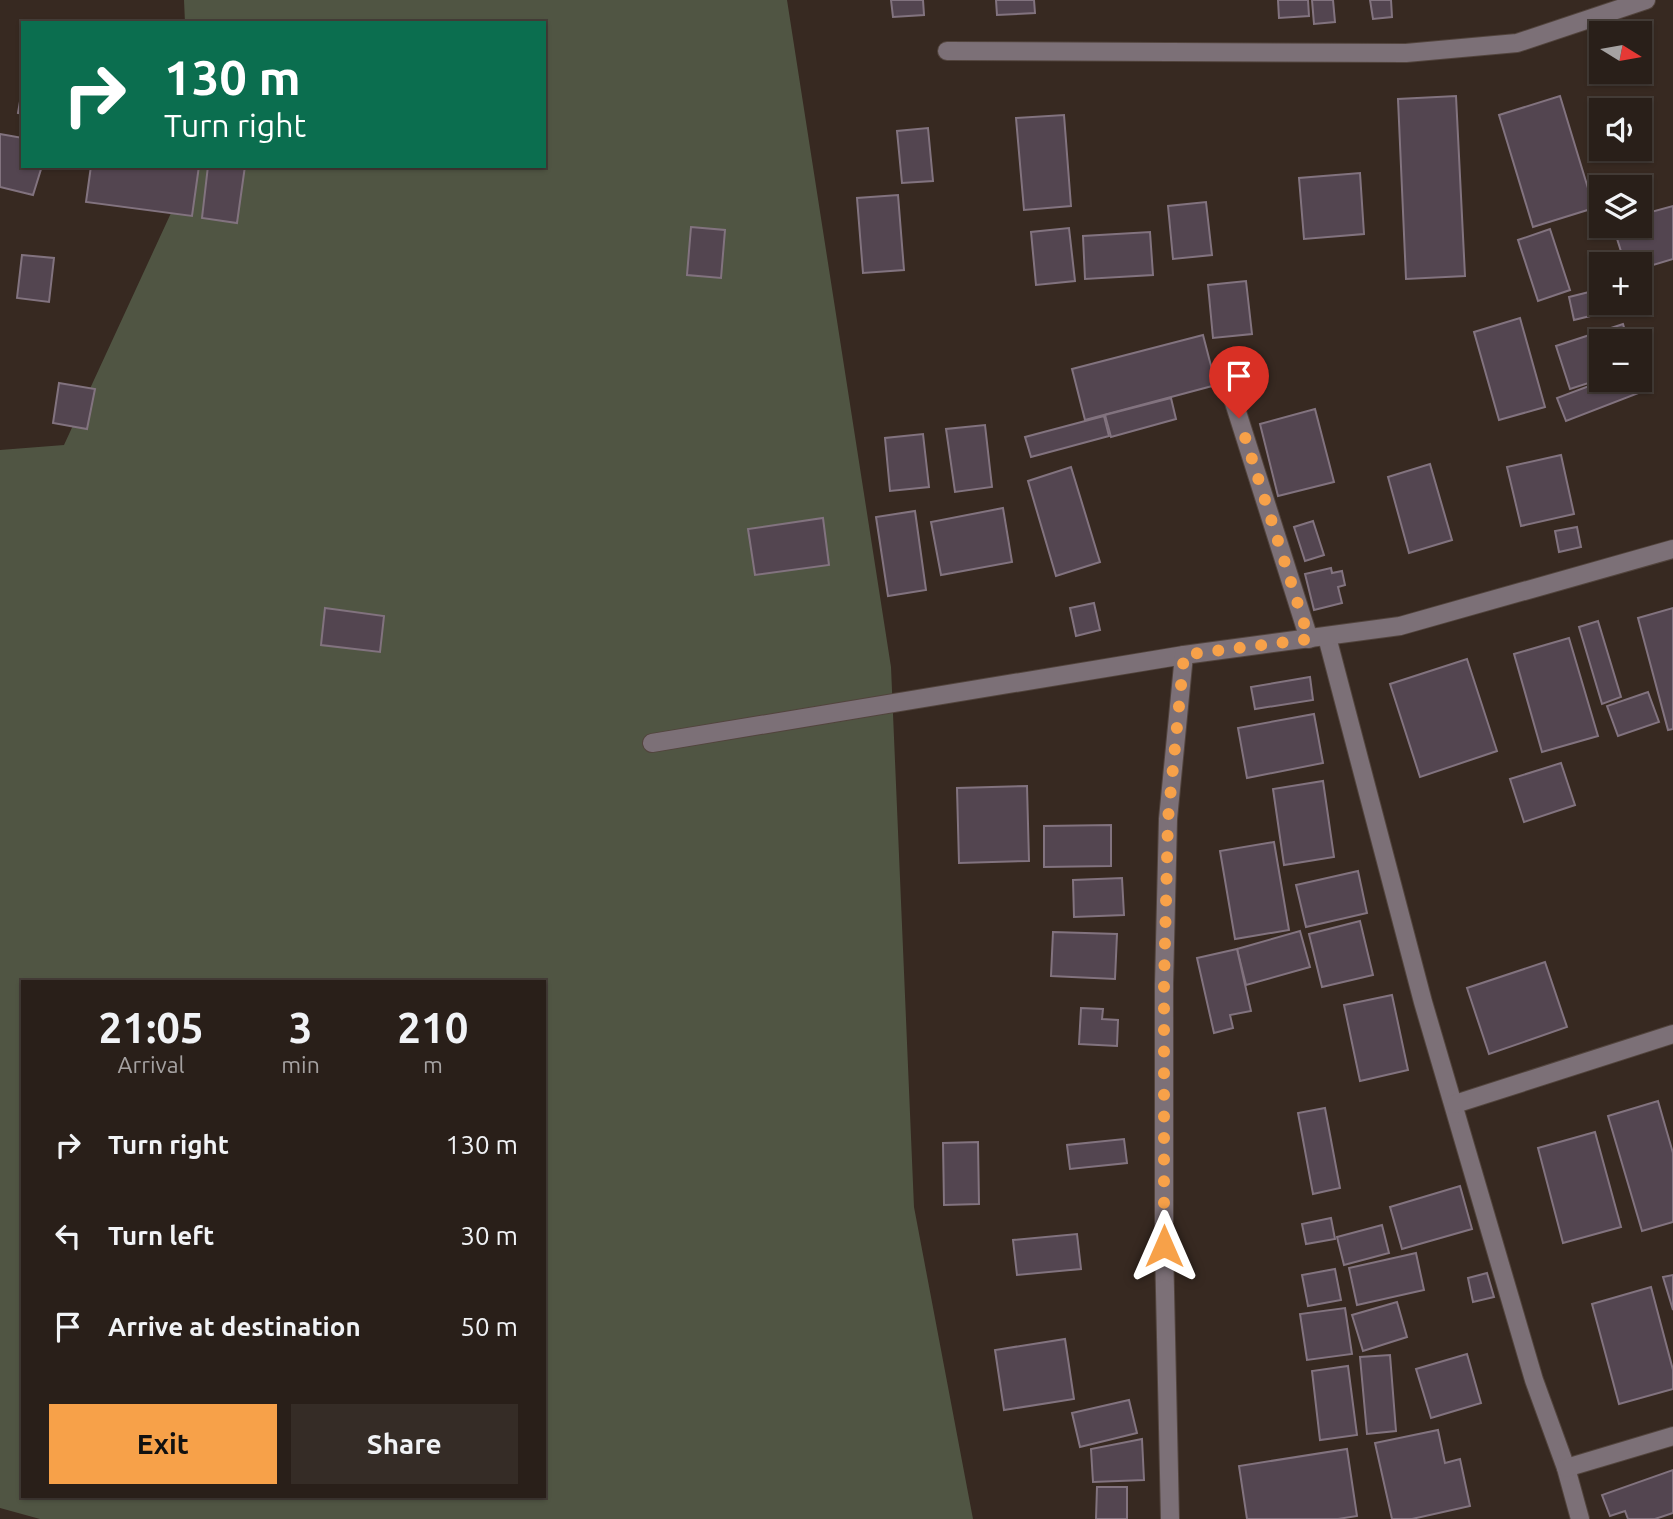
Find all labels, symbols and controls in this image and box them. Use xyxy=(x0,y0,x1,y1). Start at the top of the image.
north arrow xyxy=(1589,21,1652,84)
map controls xyxy=(1589,21,1652,392)
icon: right xyxy=(49,49,140,140)
text: 130 m xyxy=(164,49,301,104)
button: sound xyxy=(1589,98,1652,161)
text: Turn right xyxy=(164,107,306,143)
button: layers xyxy=(1589,175,1652,238)
button: + xyxy=(1589,252,1652,315)
button: − xyxy=(1589,329,1652,392)
pin xyxy=(1209,346,1269,418)
icon: arrive xyxy=(1220,357,1258,395)
text: 21:05 xyxy=(99,1004,204,1051)
text: 3 xyxy=(289,1004,312,1051)
text: 210 xyxy=(397,1004,468,1051)
text: Arrival xyxy=(118,1052,185,1077)
text: min xyxy=(281,1052,320,1077)
text: m xyxy=(423,1052,443,1077)
icon: right xyxy=(49,1126,87,1164)
text: Turn right xyxy=(108,1130,229,1159)
text: 130 m xyxy=(446,1130,518,1159)
position arrow xyxy=(1127,1209,1201,1283)
icon: left xyxy=(49,1217,87,1255)
text: Turn left xyxy=(108,1221,214,1250)
text: 30 m xyxy=(460,1221,518,1250)
icon: arrive xyxy=(49,1308,87,1346)
text: Arrive at destination xyxy=(108,1312,361,1341)
text: 50 m xyxy=(460,1312,518,1341)
button: Exit xyxy=(49,1404,277,1484)
button: Share xyxy=(291,1404,518,1484)

